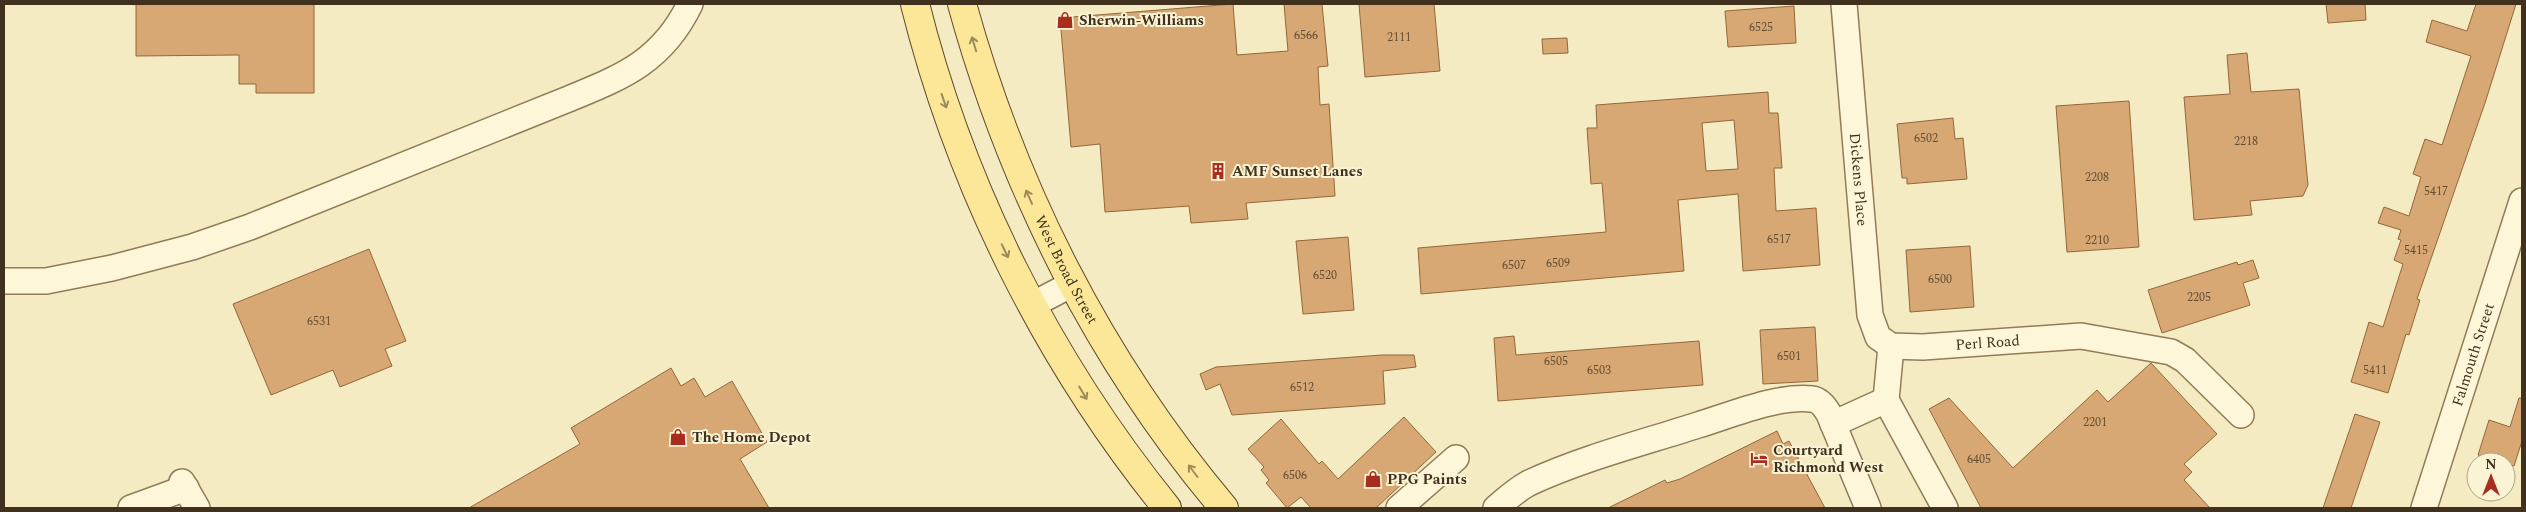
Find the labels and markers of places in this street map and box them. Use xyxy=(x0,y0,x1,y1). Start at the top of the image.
place label: Sherwin-Williams xyxy=(1079,9,1204,32)
shop icon: Sherwin-Williams xyxy=(1055,10,1075,30)
place label: AMF Sunset Lanes xyxy=(1232,160,1363,183)
building icon: AMF Sunset Lanes xyxy=(1208,161,1228,181)
place label: The Home Depot xyxy=(692,426,811,449)
shop icon: The Home Depot xyxy=(668,427,688,447)
place label: Courtyard Richmond West xyxy=(1773,439,1884,479)
hotel icon: Courtyard Richmond West xyxy=(1749,449,1769,469)
place label: PPG Paints xyxy=(1387,468,1467,491)
shop icon: PPG Paints xyxy=(1363,469,1383,489)

